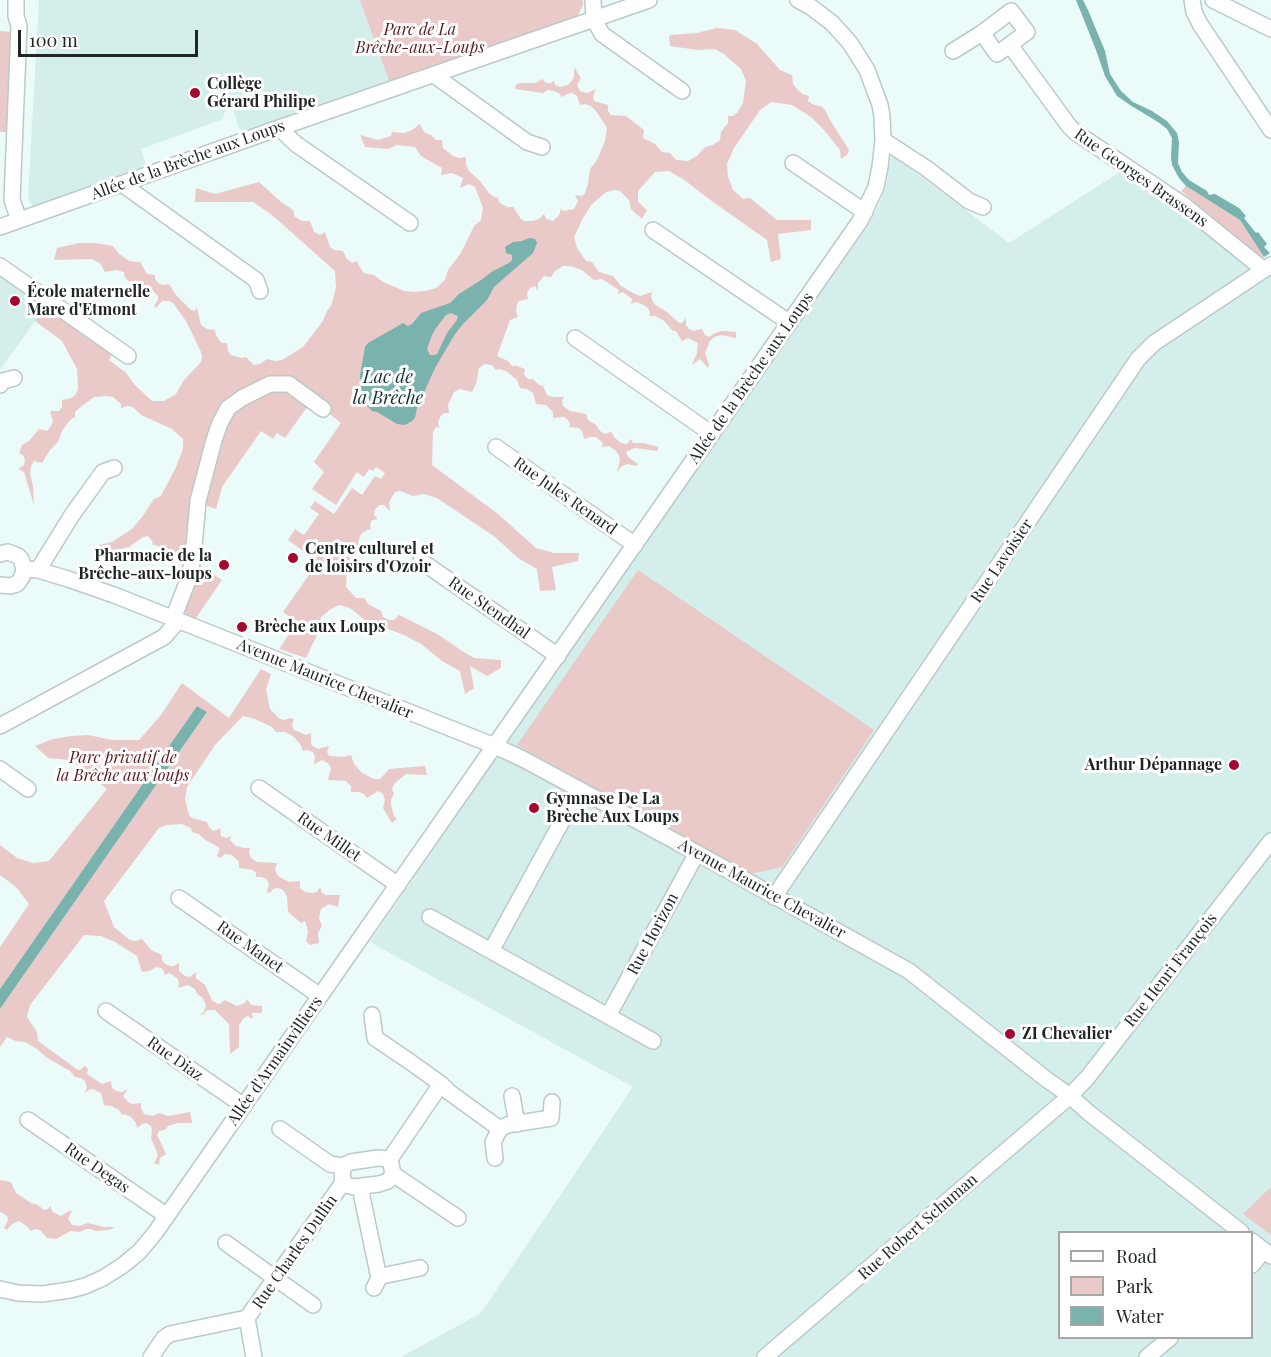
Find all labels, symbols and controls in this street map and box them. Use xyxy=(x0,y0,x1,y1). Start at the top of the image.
scale bar xyxy=(21,18,201,56)
park label: Parc de La Brêche-aux-Loups xyxy=(356,20,484,58)
text: 100 m xyxy=(29,28,78,52)
place label: Collège Gérard Philipe xyxy=(207,74,316,112)
marker: Collège Gérard Philipe xyxy=(188,86,202,100)
street label: Allée de la Brèche aux Loups xyxy=(89,116,287,204)
street label: Rue Georges Brassens xyxy=(1071,125,1211,231)
place label: École maternelle Mare d'Etmont xyxy=(27,282,150,320)
street label: Allée de la Brèche aux Loups xyxy=(684,289,818,467)
marker: École maternelle Mare d'Etmont xyxy=(8,294,22,308)
water label: Lac de la Brêche xyxy=(353,366,423,409)
street label: Rue Jules Renard xyxy=(510,453,620,539)
street label: Rue Lavoisier xyxy=(967,515,1037,607)
place label: Centre culturel et de loisirs d'Ozoir xyxy=(305,539,434,577)
place label: Pharmacie de la Brêche-aux-loups xyxy=(78,546,212,584)
marker: Centre culturel et de loisirs d'Ozoir xyxy=(286,551,300,565)
marker: Pharmacie de la Brêche-aux-loups xyxy=(217,558,231,572)
street label: Rue Stendhal xyxy=(445,573,533,643)
place label: Brèche aux Loups xyxy=(254,617,385,637)
marker: Brèche aux Loups xyxy=(235,620,249,634)
street label: Avenue Maurice Chevalier xyxy=(234,635,416,723)
park label: Parc privatif de la Brêche aux loups xyxy=(57,748,189,786)
place label: Arthur Dépannage xyxy=(1085,755,1222,775)
marker: Arthur Dépannage xyxy=(1227,758,1241,772)
place label: Gymnase De La Brèche Aux Loups xyxy=(546,789,679,827)
marker: Gymnase De La Brèche Aux Loups xyxy=(527,801,541,815)
street label: Rue Millet xyxy=(294,808,364,866)
street label: Avenue Maurice Chevalier xyxy=(675,835,849,943)
street label: Rue Horizon xyxy=(623,890,683,978)
street label: Rue Henri François xyxy=(1121,909,1221,1031)
street label: Rue Manet xyxy=(213,917,287,977)
street label: Allée d'Armainvilliers xyxy=(223,993,327,1129)
place label: ZI Chevalier xyxy=(1022,1024,1112,1044)
marker: ZI Chevalier xyxy=(1003,1027,1017,1041)
street label: Rue Diaz xyxy=(143,1033,207,1085)
street label: Rue Degas xyxy=(61,1139,133,1197)
street label: Rue Robert Schuman xyxy=(854,1170,982,1284)
street label: Rue Charles Dullin xyxy=(248,1191,342,1313)
legend xyxy=(1058,1231,1253,1339)
text: Road xyxy=(1116,1244,1157,1268)
text: Park xyxy=(1116,1274,1153,1298)
text: Water xyxy=(1116,1304,1164,1328)

